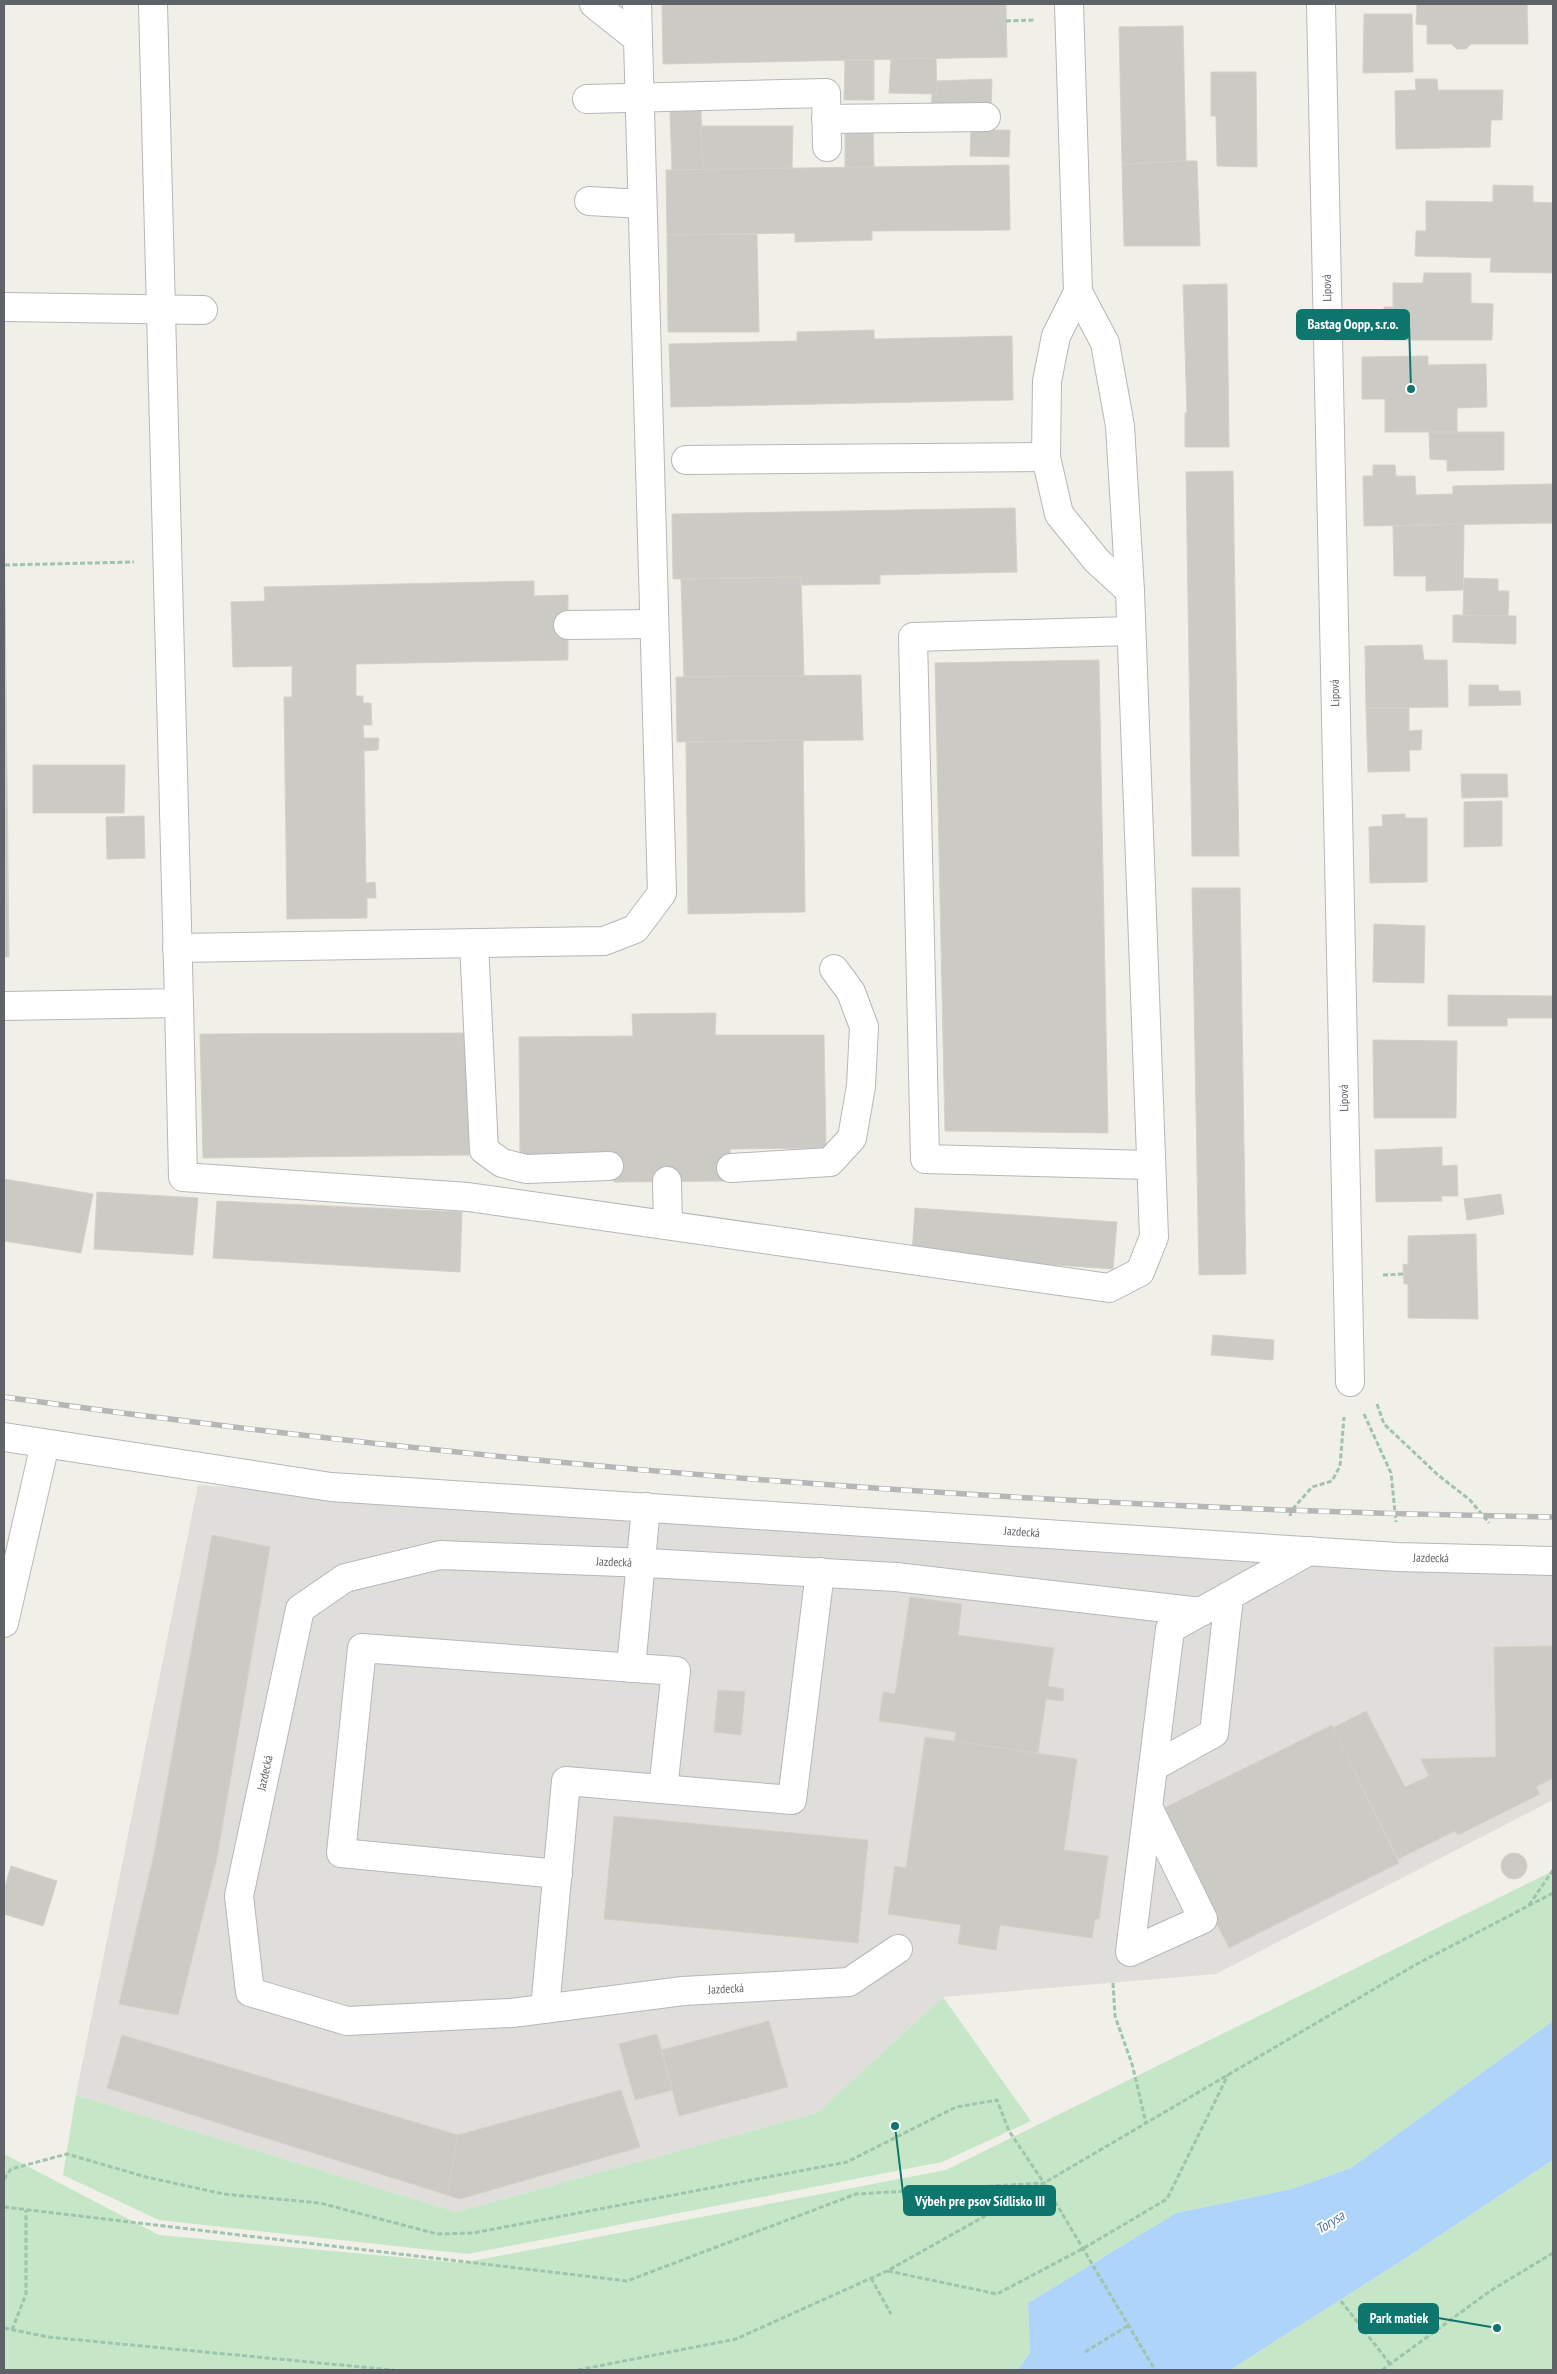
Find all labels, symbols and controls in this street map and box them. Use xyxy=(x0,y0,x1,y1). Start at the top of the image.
street label: Lipová xyxy=(1319,274,1334,302)
callout: Bastag Oopp, s.r.o. xyxy=(1297,310,1409,339)
text: Bastag Oopp, s.r.o. xyxy=(1307,315,1399,333)
street label: Lipová xyxy=(1327,679,1342,707)
street label: Lipová xyxy=(1336,1084,1351,1112)
street label: Jazdecká xyxy=(1003,1523,1041,1540)
street label: Jazdecká xyxy=(1412,1550,1449,1565)
street label: Jazdecká xyxy=(595,1553,632,1570)
street label: Jazdecká xyxy=(253,1754,276,1793)
street label: Jazdecká xyxy=(707,1980,744,1997)
callout: Výbeh pre psov Sídlisko III xyxy=(904,2186,1055,2215)
text: Výbeh pre psov Sídlisko III xyxy=(914,2192,1045,2210)
water label: Torysa xyxy=(1312,2206,1349,2238)
callout: Park matiek xyxy=(1359,2304,1438,2333)
text: Park matiek xyxy=(1370,2309,1429,2327)

